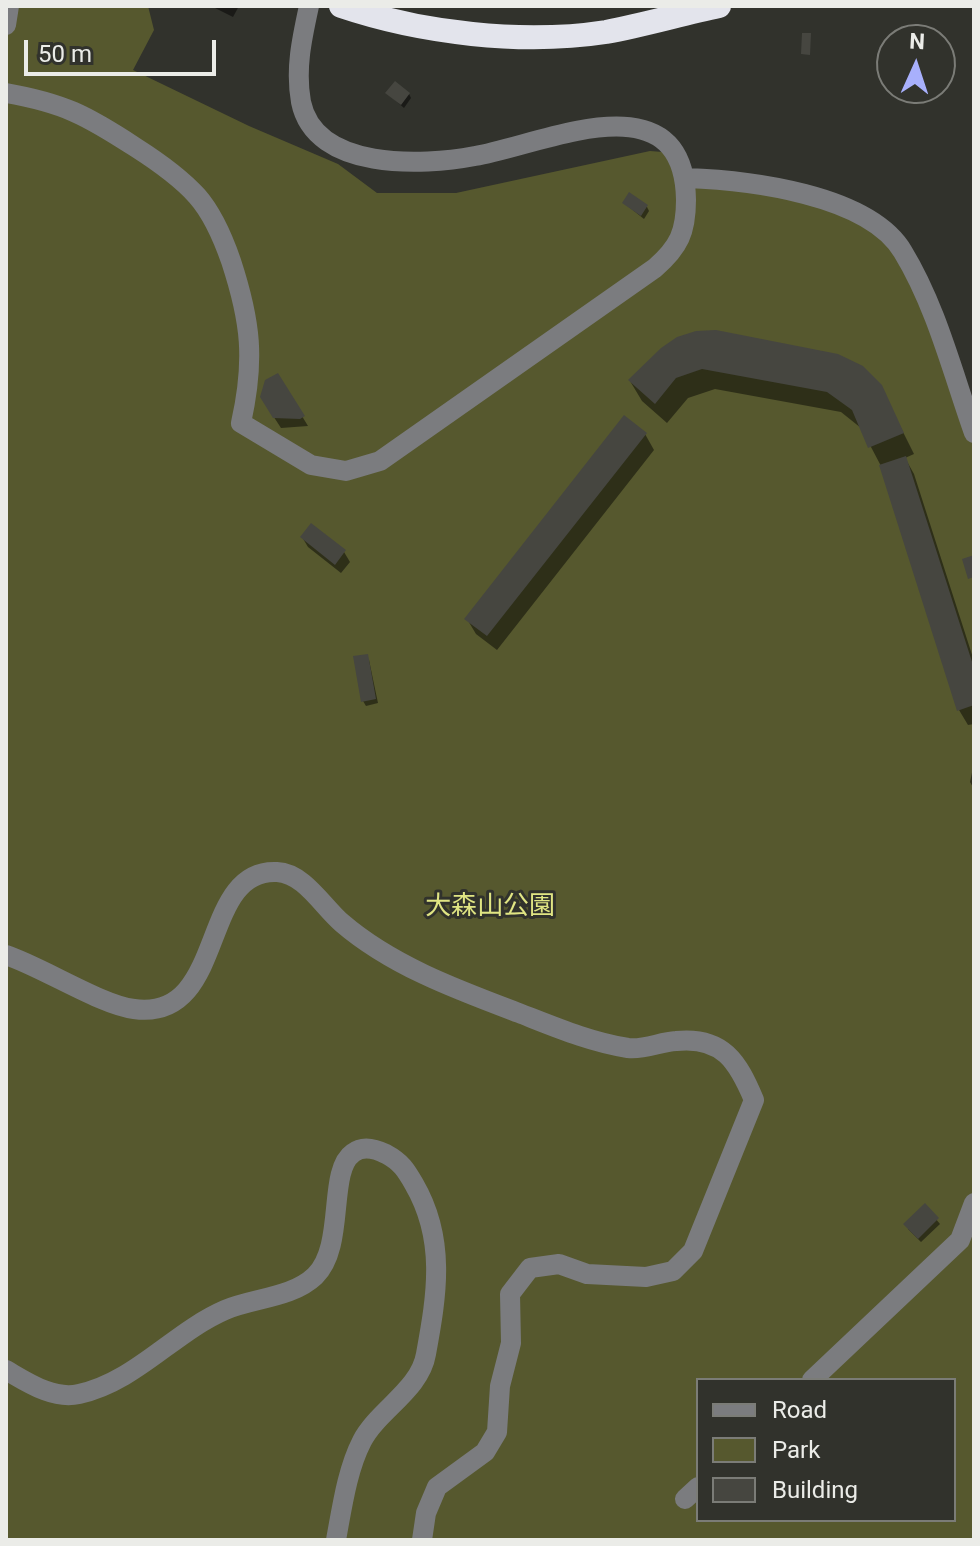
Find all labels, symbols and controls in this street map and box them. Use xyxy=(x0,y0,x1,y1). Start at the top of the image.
scale bar xyxy=(28,24,220,74)
north arrow xyxy=(876,24,956,104)
text: N xyxy=(909,29,926,54)
text: 50 m xyxy=(38,40,92,68)
park label: 大森山公園 xyxy=(425,891,555,923)
legend xyxy=(696,1378,956,1522)
text: Road xyxy=(772,1396,827,1424)
text: Park xyxy=(772,1436,820,1464)
text: Building xyxy=(772,1476,858,1504)

